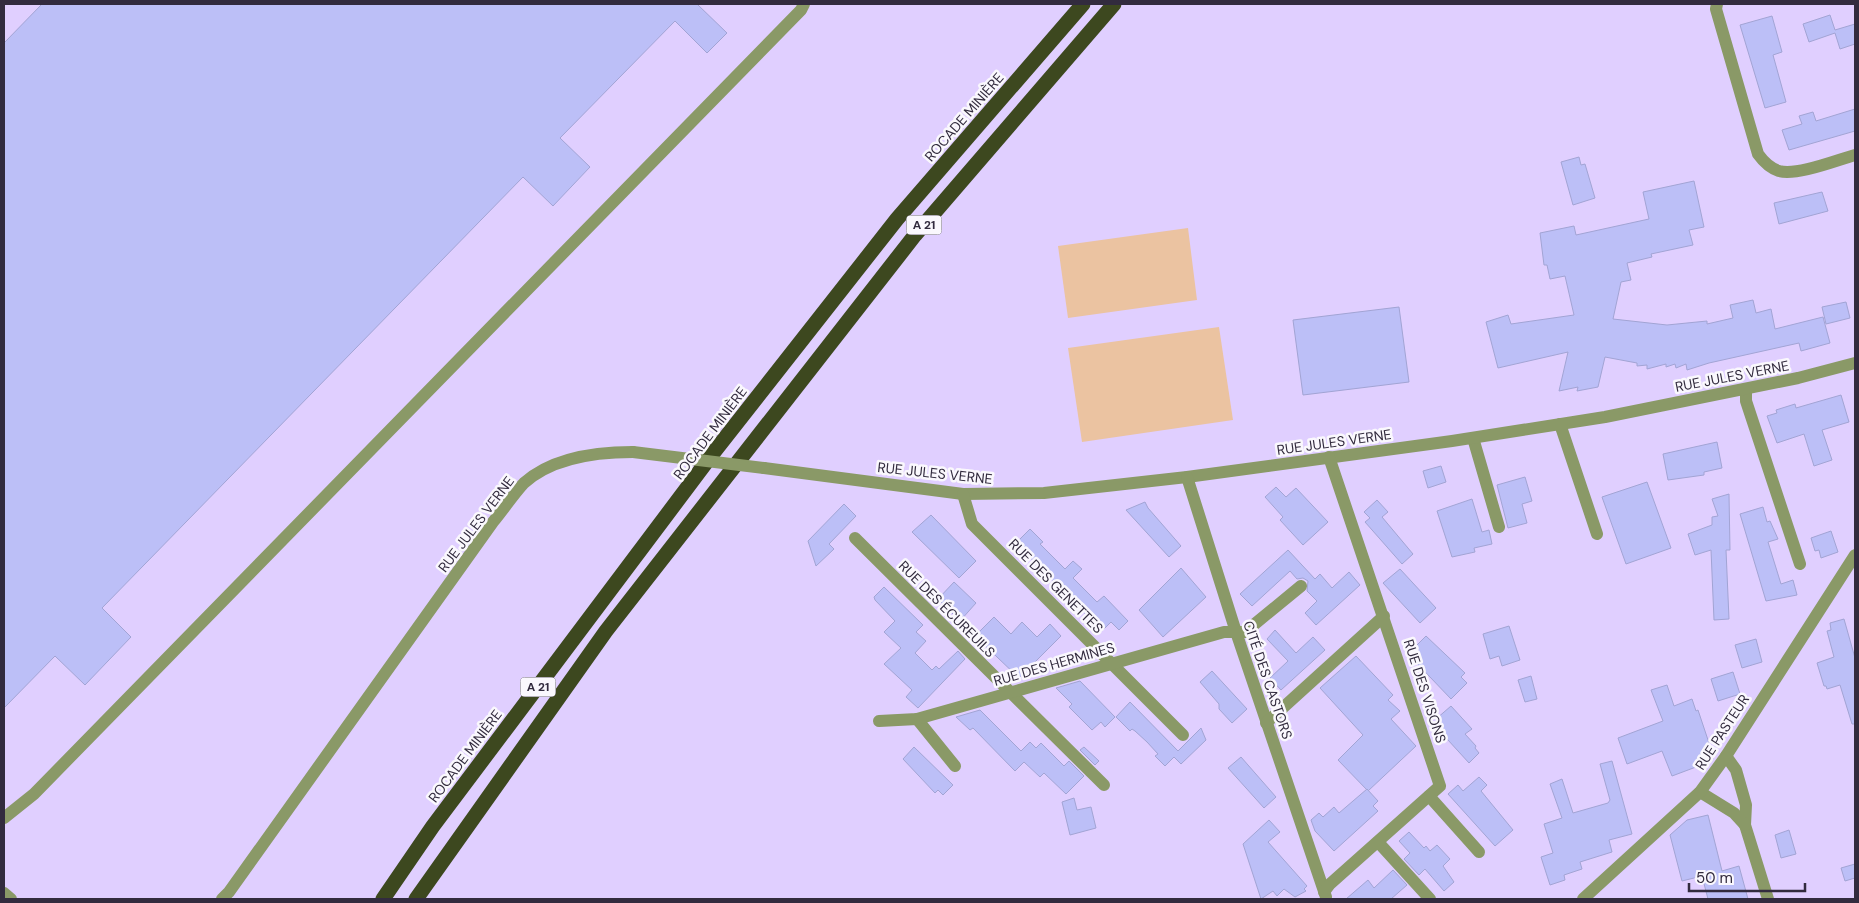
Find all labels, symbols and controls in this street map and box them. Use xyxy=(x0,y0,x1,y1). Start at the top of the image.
street label: ROCADE MINIÈRE xyxy=(921,69,1007,165)
road number: A 21 xyxy=(906,216,942,234)
street label: RUE JULES VERNE xyxy=(1674,356,1791,396)
street label: ROCADE MINIÈRE xyxy=(669,383,751,483)
street label: RUE JULES VERNE xyxy=(1275,425,1393,459)
street label: RUE JULES VERNE xyxy=(877,458,994,488)
street label: RUE JULES VERNE xyxy=(434,472,518,576)
street label: RUE DES GENETTES xyxy=(1005,535,1107,637)
street label: RUE DES ÉCUREUILS xyxy=(895,557,999,661)
street label: CITÉ DES CASTORS xyxy=(1239,619,1297,741)
street label: RUE DES VISONS xyxy=(1400,637,1450,745)
street label: RUE DES HERMINES xyxy=(991,638,1117,690)
road number: A 21 xyxy=(520,678,556,696)
street label: RUE PASTEUR xyxy=(1691,691,1753,773)
street label: ROCADE MINIÈRE xyxy=(424,706,506,806)
scale bar xyxy=(1689,860,1805,892)
text: 50 m xyxy=(1696,868,1733,888)

